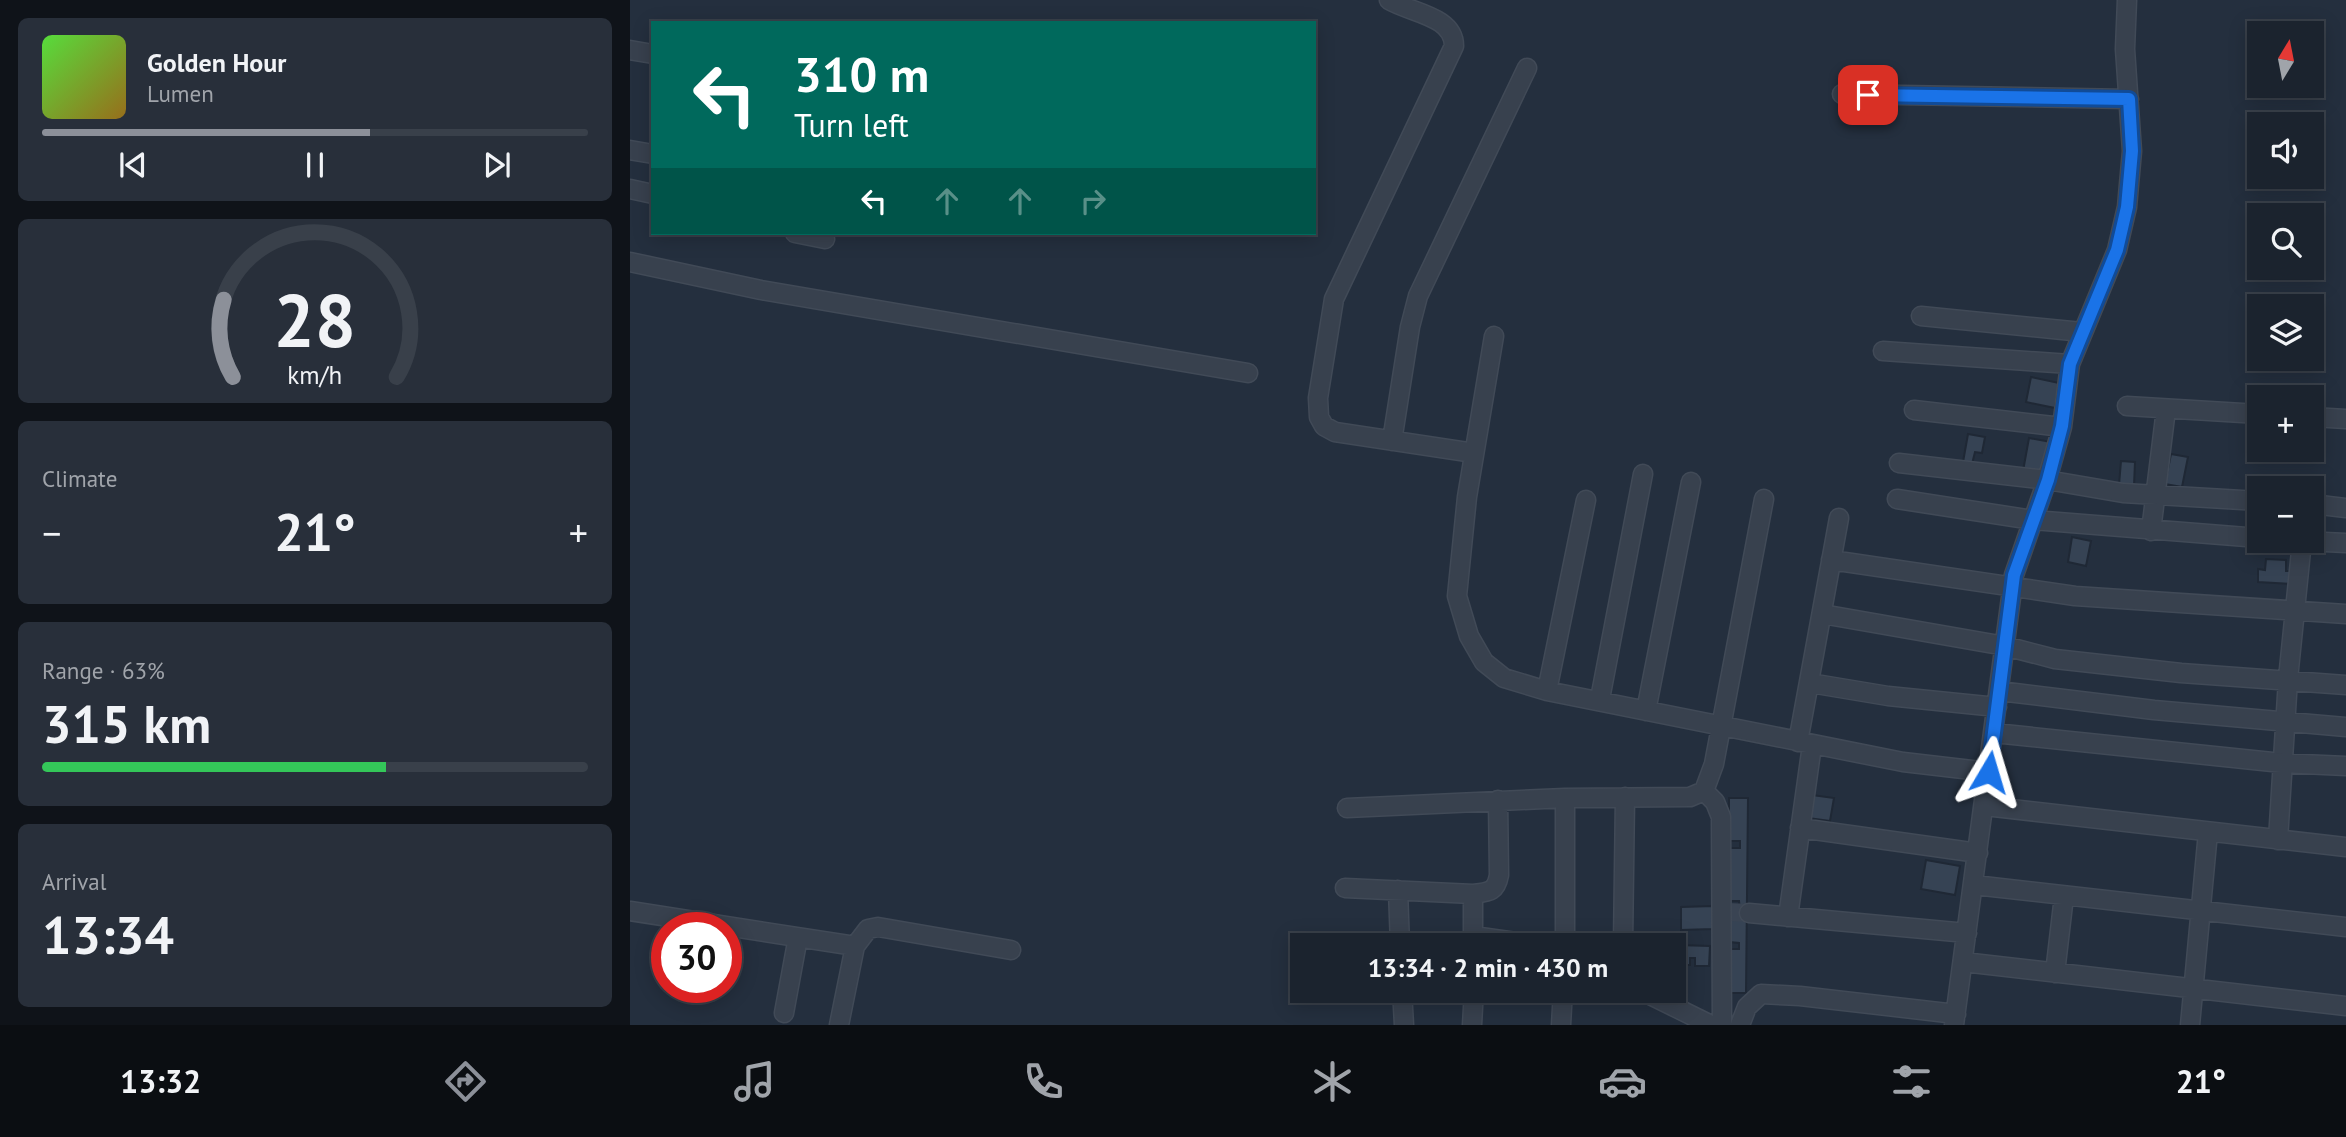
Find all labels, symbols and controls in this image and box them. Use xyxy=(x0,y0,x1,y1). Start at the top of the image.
north arrow xyxy=(2247,21,2324,98)
map controls xyxy=(2247,21,2324,553)
text: 310 m xyxy=(794,42,929,106)
text: Golden Hour xyxy=(147,46,286,79)
icon: left xyxy=(679,49,770,140)
pin xyxy=(1838,65,1898,125)
icon: arrive xyxy=(1849,76,1887,114)
text: Lumen xyxy=(147,79,214,108)
text: Turn left xyxy=(794,104,909,146)
button: sound xyxy=(2247,112,2324,189)
icon: previous xyxy=(114,146,152,184)
icon: pause xyxy=(296,146,334,184)
icon: next xyxy=(478,146,516,184)
icon: left xyxy=(855,182,893,220)
icon: ahead xyxy=(928,182,966,220)
icon: ahead xyxy=(1001,182,1039,220)
icon: right xyxy=(1074,182,1112,220)
button: search xyxy=(2247,203,2324,280)
text: 28 xyxy=(274,274,356,368)
button: layers xyxy=(2247,294,2324,371)
text: km/h xyxy=(288,359,342,391)
button: + xyxy=(2247,385,2324,462)
text: Climate xyxy=(42,464,117,493)
button: − xyxy=(2247,476,2324,553)
text: 21° xyxy=(274,498,356,565)
text: − xyxy=(42,508,61,557)
text: + xyxy=(569,508,588,557)
text: Range · 63% xyxy=(42,656,165,685)
text: 315 km xyxy=(42,690,211,757)
position arrow xyxy=(1952,735,2026,809)
text: Arrival xyxy=(42,867,106,896)
text: 13:34 xyxy=(42,901,174,968)
speed limit sign: 30 xyxy=(651,912,742,1003)
text: 13:34 · 2 min · 430 m xyxy=(1368,951,1608,984)
icon: directions xyxy=(441,1057,490,1106)
icon: music xyxy=(730,1057,779,1106)
icon: phone xyxy=(1019,1057,1068,1106)
icon: climate xyxy=(1308,1057,1357,1106)
icon: car xyxy=(1598,1057,1647,1106)
icon: filters xyxy=(1887,1057,1936,1106)
text: 13:32 xyxy=(120,1060,201,1102)
text: 21° xyxy=(2176,1060,2226,1102)

